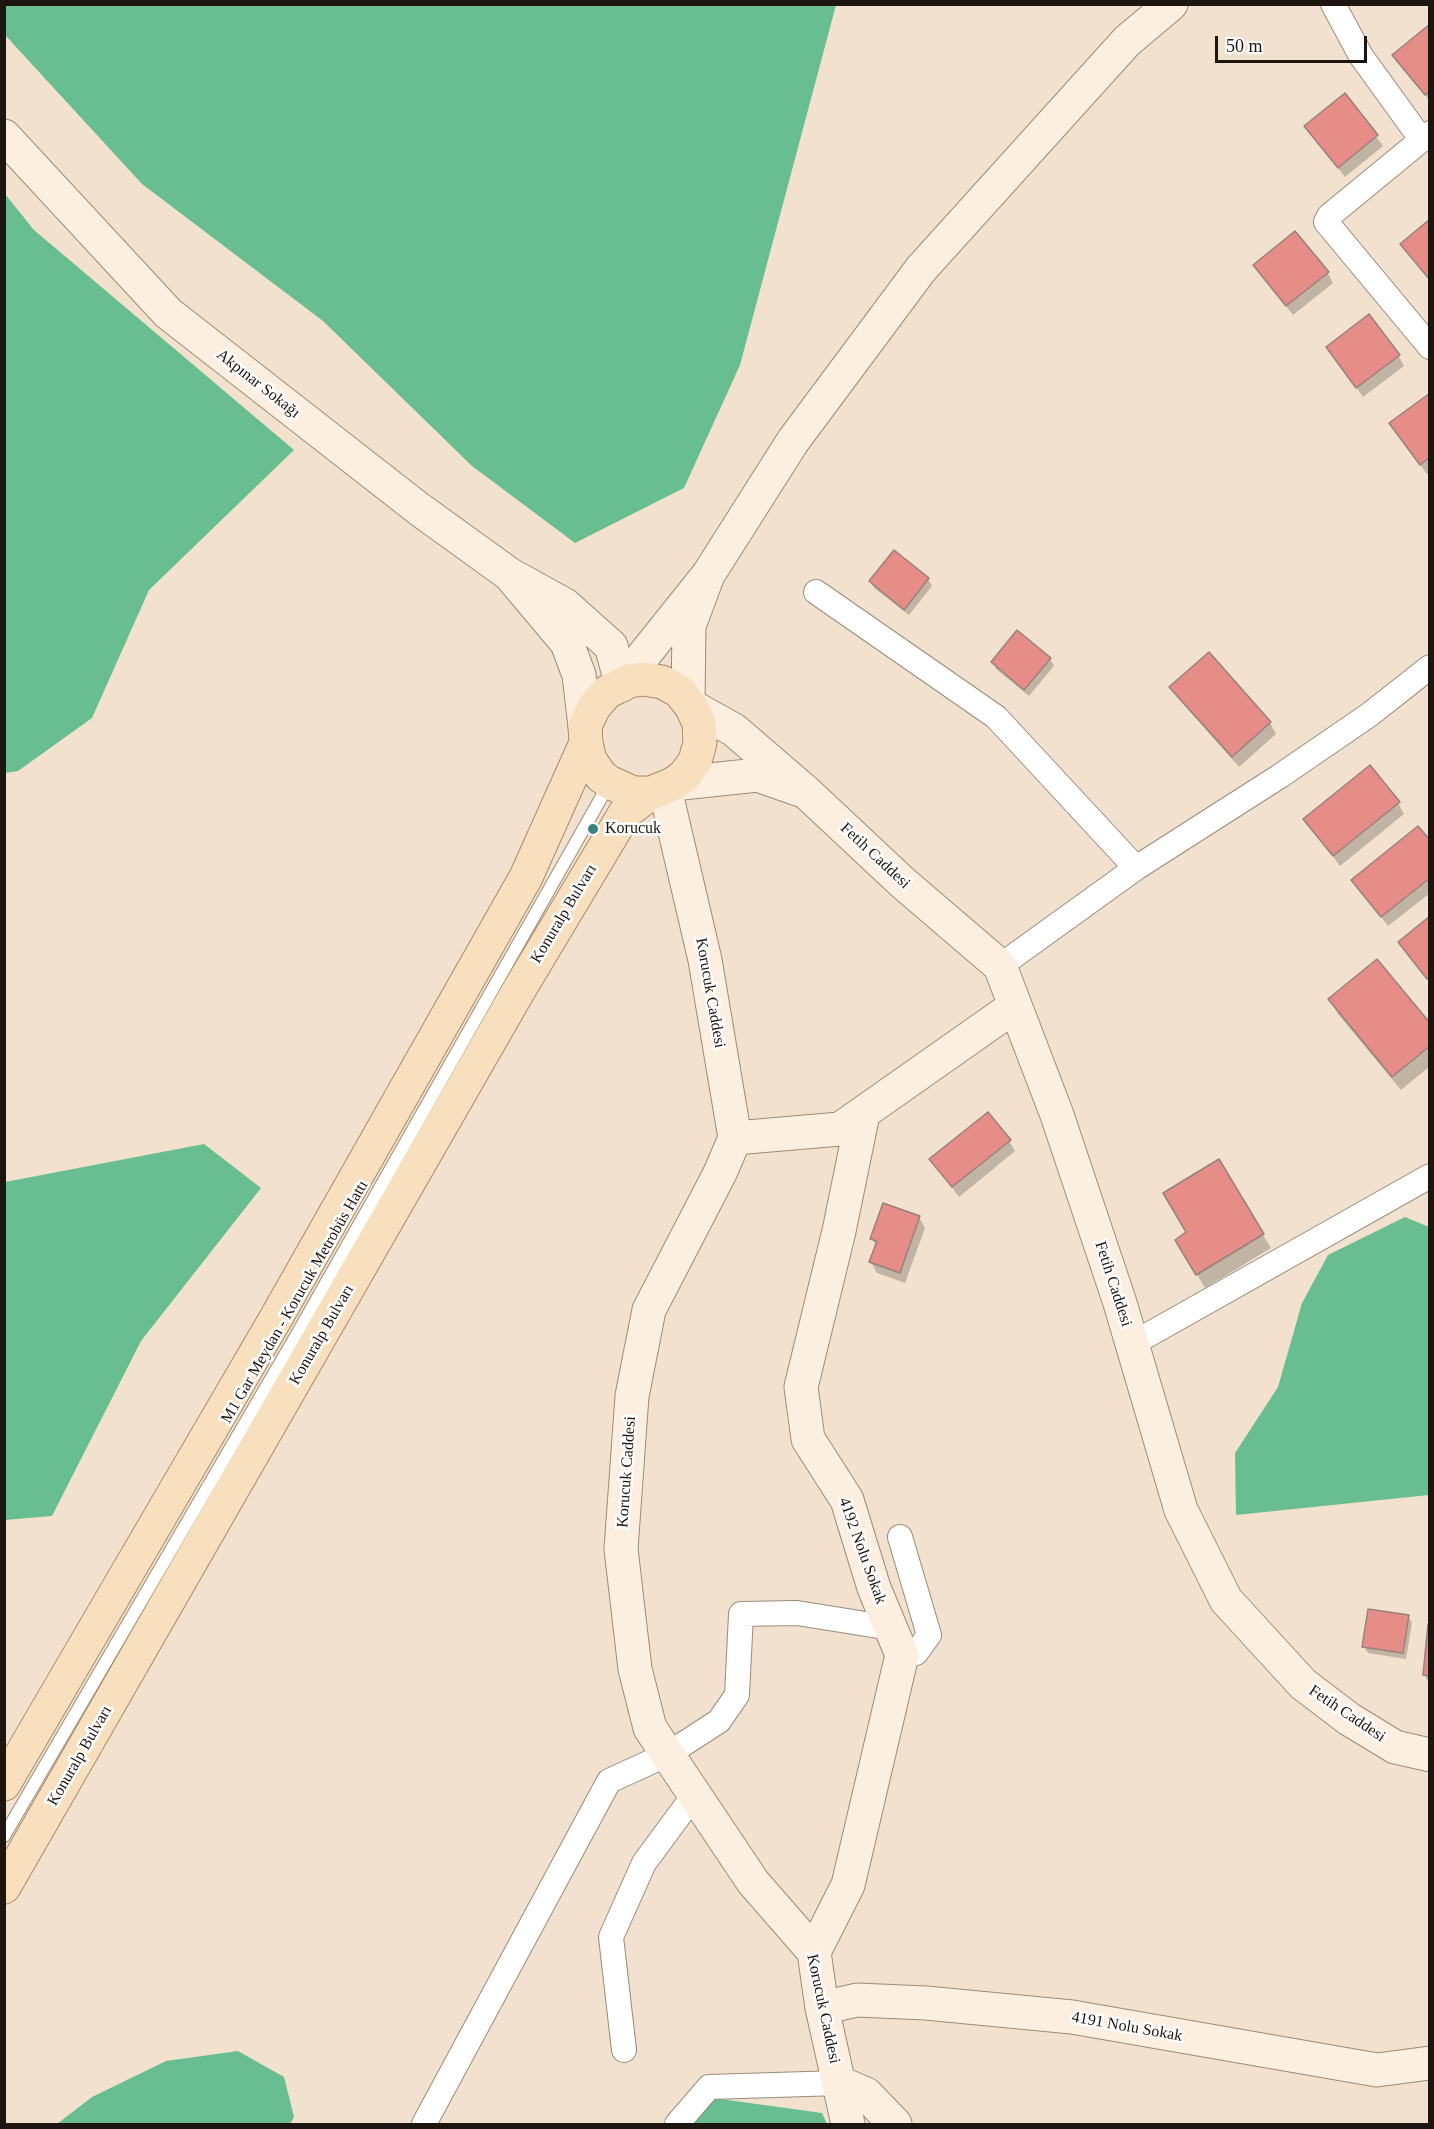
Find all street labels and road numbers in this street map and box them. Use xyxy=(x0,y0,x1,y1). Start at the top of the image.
street label: Akpınar Sokağı xyxy=(212,345,304,423)
street label: Fetih Caddesi xyxy=(836,819,914,893)
street label: Konuralp Bulvarı xyxy=(527,861,601,967)
street label: Korucuk Caddesi xyxy=(691,936,729,1050)
street label: M1 Gar Meydan - Korucuk Metrobüs Hattı xyxy=(217,1177,373,1427)
street label: Fetih Caddesi xyxy=(1090,1239,1136,1329)
street label: Konuralp Bulvarı xyxy=(286,1282,358,1388)
street label: Korucuk Caddesi xyxy=(614,1416,640,1528)
street label: 4192 Nolu Sokak xyxy=(834,1495,890,1607)
street label: Fetih Caddesi xyxy=(1305,1681,1389,1747)
street label: Konuralp Bulvarı xyxy=(44,1703,116,1809)
street label: Korucuk Caddesi xyxy=(802,1952,844,2066)
street label: 4191 Nolu Sokak xyxy=(1070,2008,1184,2046)

